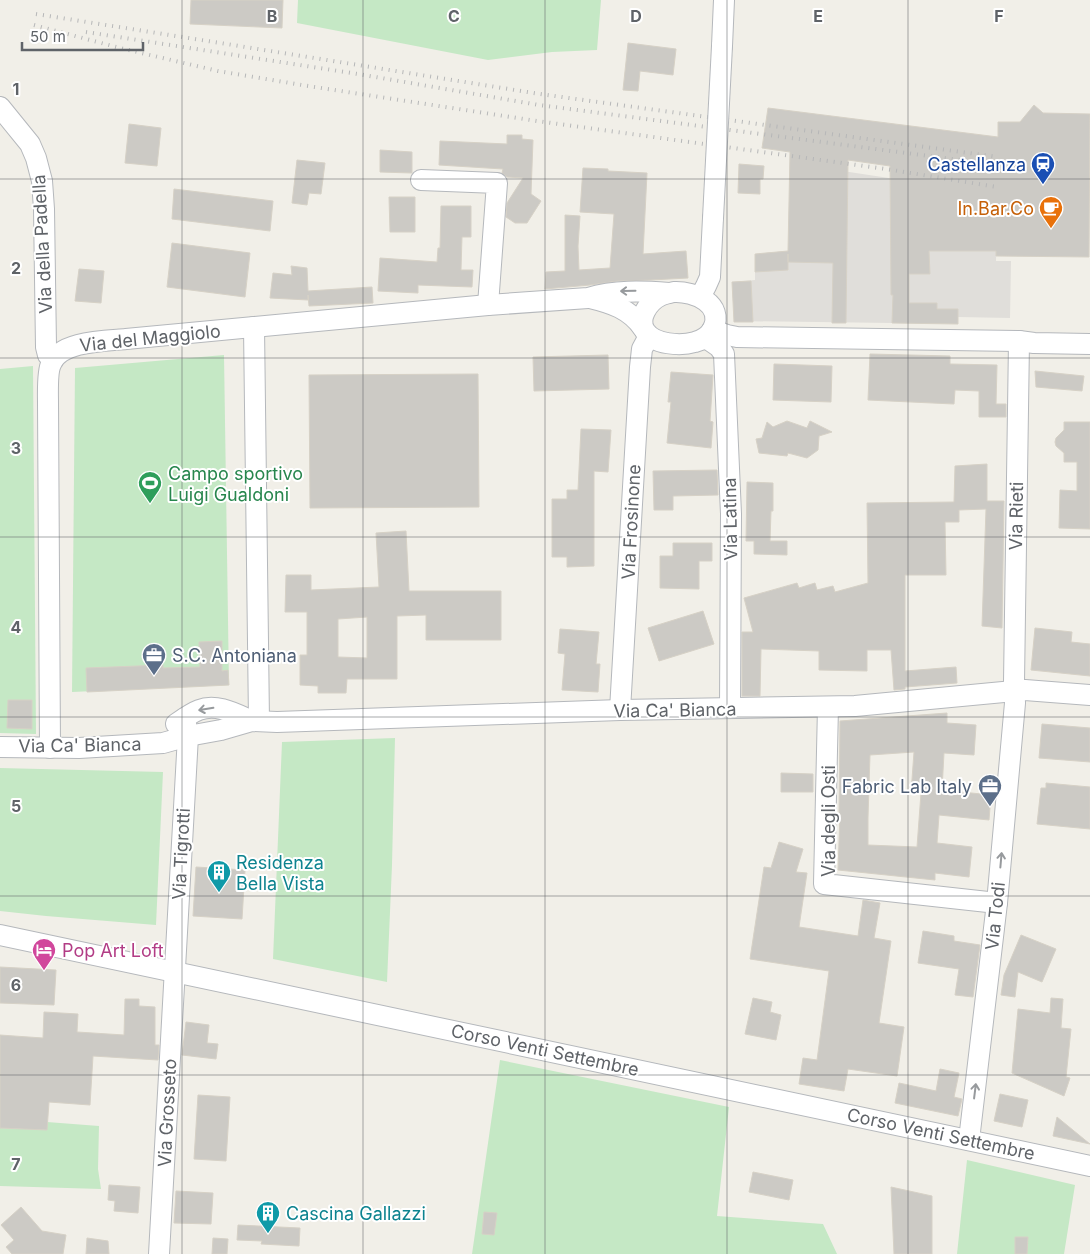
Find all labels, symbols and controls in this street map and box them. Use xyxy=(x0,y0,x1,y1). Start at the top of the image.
text: B xyxy=(267,6,277,26)
text: C xyxy=(448,6,460,26)
text: D xyxy=(630,6,642,26)
text: E xyxy=(813,6,823,26)
text: F xyxy=(994,6,1004,26)
scale bar xyxy=(22,20,144,52)
text: 50 m xyxy=(30,27,66,46)
text: 1 xyxy=(13,79,19,99)
station icon: Castellanza xyxy=(1030,151,1056,185)
place label: Castellanza xyxy=(928,154,1026,175)
street label: Via della Padella xyxy=(28,174,56,314)
cafe icon: In.Bar.Co xyxy=(1038,195,1064,229)
place label: In.Bar.Co xyxy=(957,198,1034,219)
text: 2 xyxy=(11,258,21,278)
one-way arrow xyxy=(620,286,636,296)
street label: Via del Maggiolo xyxy=(78,320,222,356)
text: 3 xyxy=(11,438,21,458)
place label: Campo sportivo Luigi Gualdoni xyxy=(168,463,303,505)
street label: Via Frosinone xyxy=(617,464,645,580)
sports icon: Campo sportivo Luigi Gualdoni xyxy=(137,470,163,504)
street label: Via Latina xyxy=(719,477,741,561)
street label: Via Rieti xyxy=(1005,482,1027,550)
text: 4 xyxy=(11,617,22,637)
office icon: S.C. Antoniana xyxy=(141,642,167,676)
place label: S.C. Antoniana xyxy=(172,645,297,666)
street label: Via Ca' Bianca xyxy=(613,698,737,722)
one-way arrow xyxy=(198,705,214,715)
street label: Via Ca' Bianca xyxy=(18,733,142,757)
street label: Via degli Osti xyxy=(818,765,839,877)
office icon: Fabric Lab Italy xyxy=(977,773,1003,807)
place label: Fabric Lab Italy xyxy=(842,776,972,797)
text: 5 xyxy=(11,796,21,816)
street label: Via Tigrotti xyxy=(168,808,194,900)
place label: Residenza Bella Vista xyxy=(236,852,325,894)
one-way arrow xyxy=(996,853,1006,869)
building icon: Residenza Bella Vista xyxy=(206,859,232,893)
street label: Via Todi xyxy=(981,881,1009,951)
hotel icon: Pop Art Loft xyxy=(31,937,57,971)
place label: Pop Art Loft xyxy=(62,940,164,961)
text: 6 xyxy=(11,975,21,995)
street label: Corso Venti Settembre xyxy=(449,1020,641,1080)
street label: Via Grosseto xyxy=(154,1058,180,1168)
one-way arrow xyxy=(970,1084,980,1100)
street label: Corso Venti Settembre xyxy=(845,1104,1037,1164)
text: 7 xyxy=(11,1154,21,1174)
building icon: Cascina Gallazzi xyxy=(255,1200,281,1234)
place label: Cascina Gallazzi xyxy=(286,1203,426,1224)

